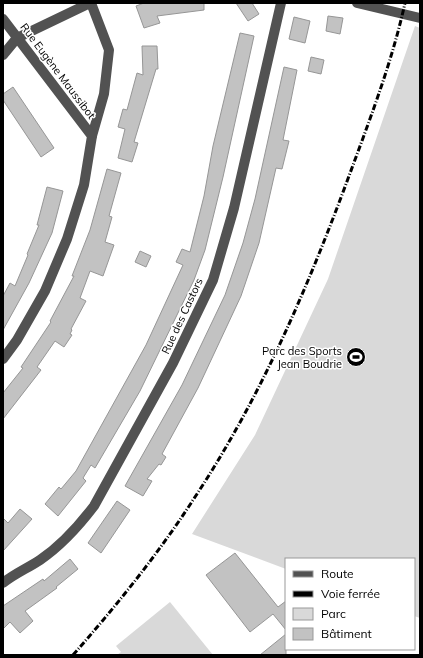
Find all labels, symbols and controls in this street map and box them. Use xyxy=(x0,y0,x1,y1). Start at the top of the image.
street label: Rue Eugène Maussibot xyxy=(17,20,99,122)
street label: Rue des Castors xyxy=(158,276,206,356)
place label: Parc des Sports Jean Boudrie xyxy=(262,344,342,371)
sports icon: Parc des Sports Jean Boudrie xyxy=(345,346,367,368)
legend xyxy=(285,558,415,650)
text: Route xyxy=(321,566,354,581)
text: Voie ferrée xyxy=(321,586,380,601)
text: Parc xyxy=(321,606,346,621)
text: Bâtiment xyxy=(321,626,372,641)

